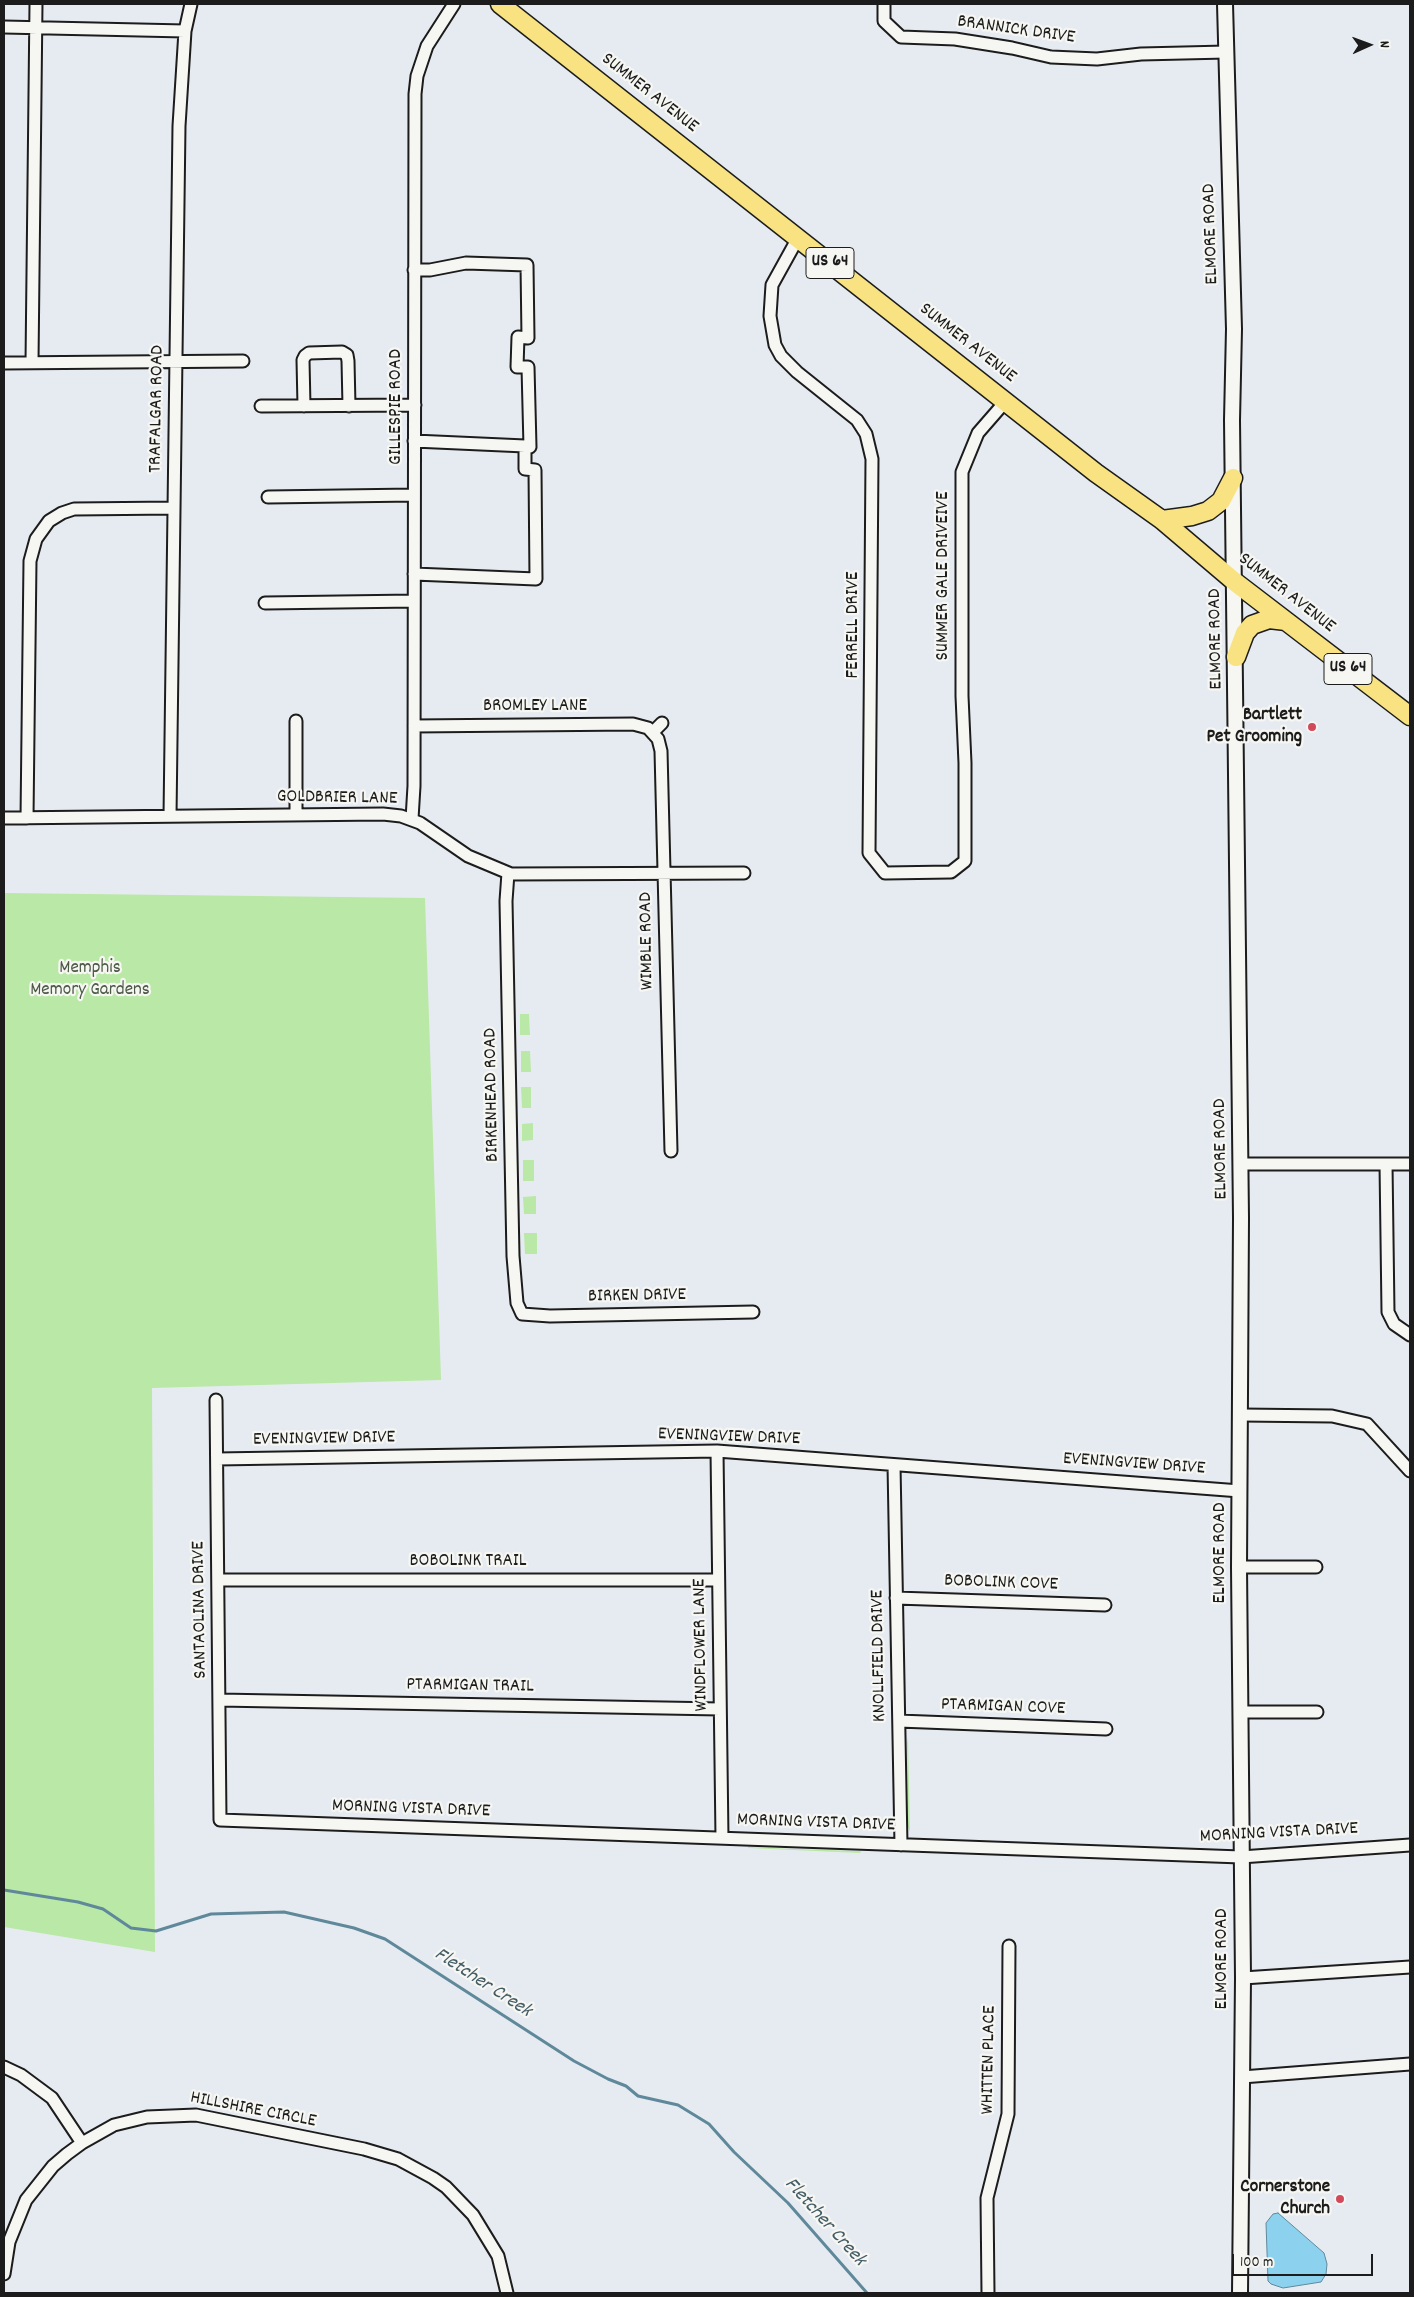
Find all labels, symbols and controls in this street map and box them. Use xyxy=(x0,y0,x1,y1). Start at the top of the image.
street label: BRANNICK DRIVE xyxy=(956,11,1076,51)
north arrow xyxy=(1344,20,1394,70)
text: N xyxy=(1374,41,1394,48)
street label: SUMMER AVENUE xyxy=(596,49,702,139)
street label: ELMORE ROAD xyxy=(1199,183,1225,285)
road number: US 64 xyxy=(806,248,854,278)
street label: SUMMER AVENUE xyxy=(914,299,1020,389)
street label: TRAFALGAR ROAD xyxy=(145,345,171,473)
street label: GILLESPIE ROAD xyxy=(386,349,408,465)
street label: SUMMER GALE DRIVEIVE xyxy=(933,491,955,661)
street label: SUMMER AVENUE xyxy=(1233,549,1339,639)
street label: FERRELL DRIVE xyxy=(843,572,865,678)
street label: ELMORE ROAD xyxy=(1205,588,1229,690)
road number: US 64 xyxy=(1324,654,1372,684)
street label: BROMLEY LANE xyxy=(483,696,587,718)
place label: Bartlett Pet Grooming xyxy=(1206,705,1302,749)
marker: Bartlett Pet Grooming xyxy=(1306,721,1318,733)
street label: GOLDBRIER LANE xyxy=(277,787,397,811)
street label: WIMBLE ROAD xyxy=(636,892,660,990)
park label: Memphis Memory Gardens xyxy=(30,958,150,1002)
street label: BIRKENHEAD ROAD xyxy=(480,1028,506,1162)
street label: ELMORE ROAD xyxy=(1210,1098,1234,1200)
street label: BIRKEN DRIVE xyxy=(588,1285,686,1309)
street label: EVENINGVIEW DRIVE xyxy=(658,1424,800,1452)
street label: EVENINGVIEW DRIVE xyxy=(253,1427,395,1453)
street label: EVENINGVIEW DRIVE xyxy=(1062,1449,1206,1481)
street label: ELMORE ROAD xyxy=(1210,1502,1232,1604)
street label: SANTAOLINA DRIVE xyxy=(188,1541,214,1679)
street label: BOBOLINK TRAIL xyxy=(410,1551,526,1573)
street label: BOBOLINK COVE xyxy=(944,1571,1058,1597)
street label: WINDFLOWER LANE xyxy=(689,1579,715,1711)
street label: KNOLLFIELD DRIVE xyxy=(867,1590,893,1722)
street label: PTARMIGAN TRAIL xyxy=(406,1674,534,1700)
street label: PTARMIGAN COVE xyxy=(940,1694,1066,1722)
street label: MORNING VISTA DRIVE xyxy=(331,1796,491,1824)
street label: MORNING VISTA DRIVE xyxy=(736,1810,896,1838)
street label: MORNING VISTA DRIVE xyxy=(1199,1818,1359,1850)
street label: ELMORE ROAD xyxy=(1212,1908,1234,2010)
water label: Fletcher Creek xyxy=(429,1944,535,2024)
street label: WHITTEN PLACE xyxy=(978,2005,1002,2115)
street label: HILLSHIRE CIRCLE xyxy=(188,2088,318,2134)
water label: Fletcher Creek xyxy=(778,2174,870,2272)
place label: Cornerstone Church xyxy=(1240,2177,1330,2221)
marker: Cornerstone Church xyxy=(1334,2193,1346,2205)
scale bar xyxy=(1234,2244,1375,2276)
text: 100 m xyxy=(1240,2252,1273,2274)

